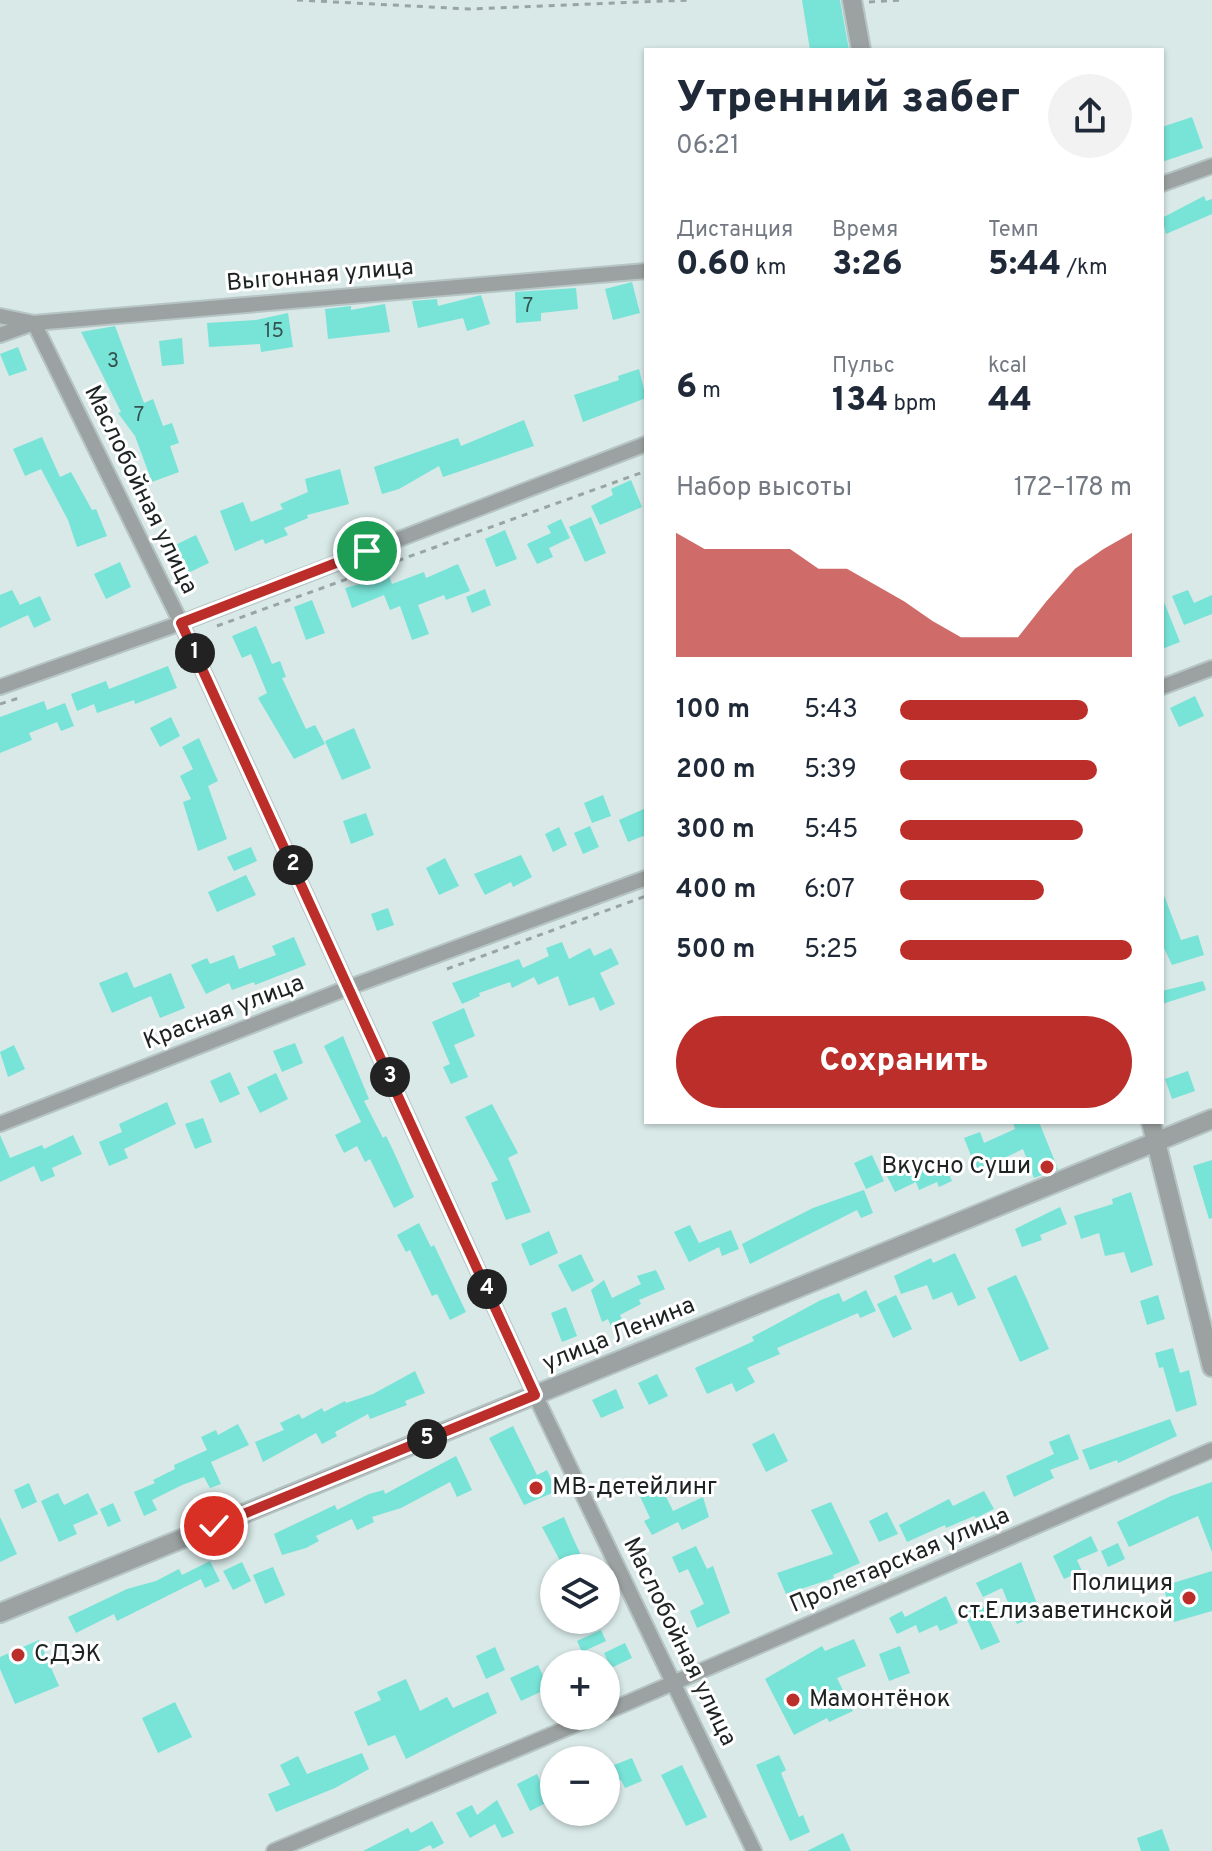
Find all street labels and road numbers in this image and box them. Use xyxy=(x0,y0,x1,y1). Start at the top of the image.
street label: Выгонная улица xyxy=(225,253,415,299)
street label: Маслобойная улица xyxy=(76,381,204,599)
street label: Красная улица xyxy=(139,969,309,1057)
street label: улица Ленина xyxy=(538,1291,700,1379)
street label: Пролетарская улица xyxy=(786,1501,1014,1621)
street label: Маслобойная улица xyxy=(615,1533,743,1751)

